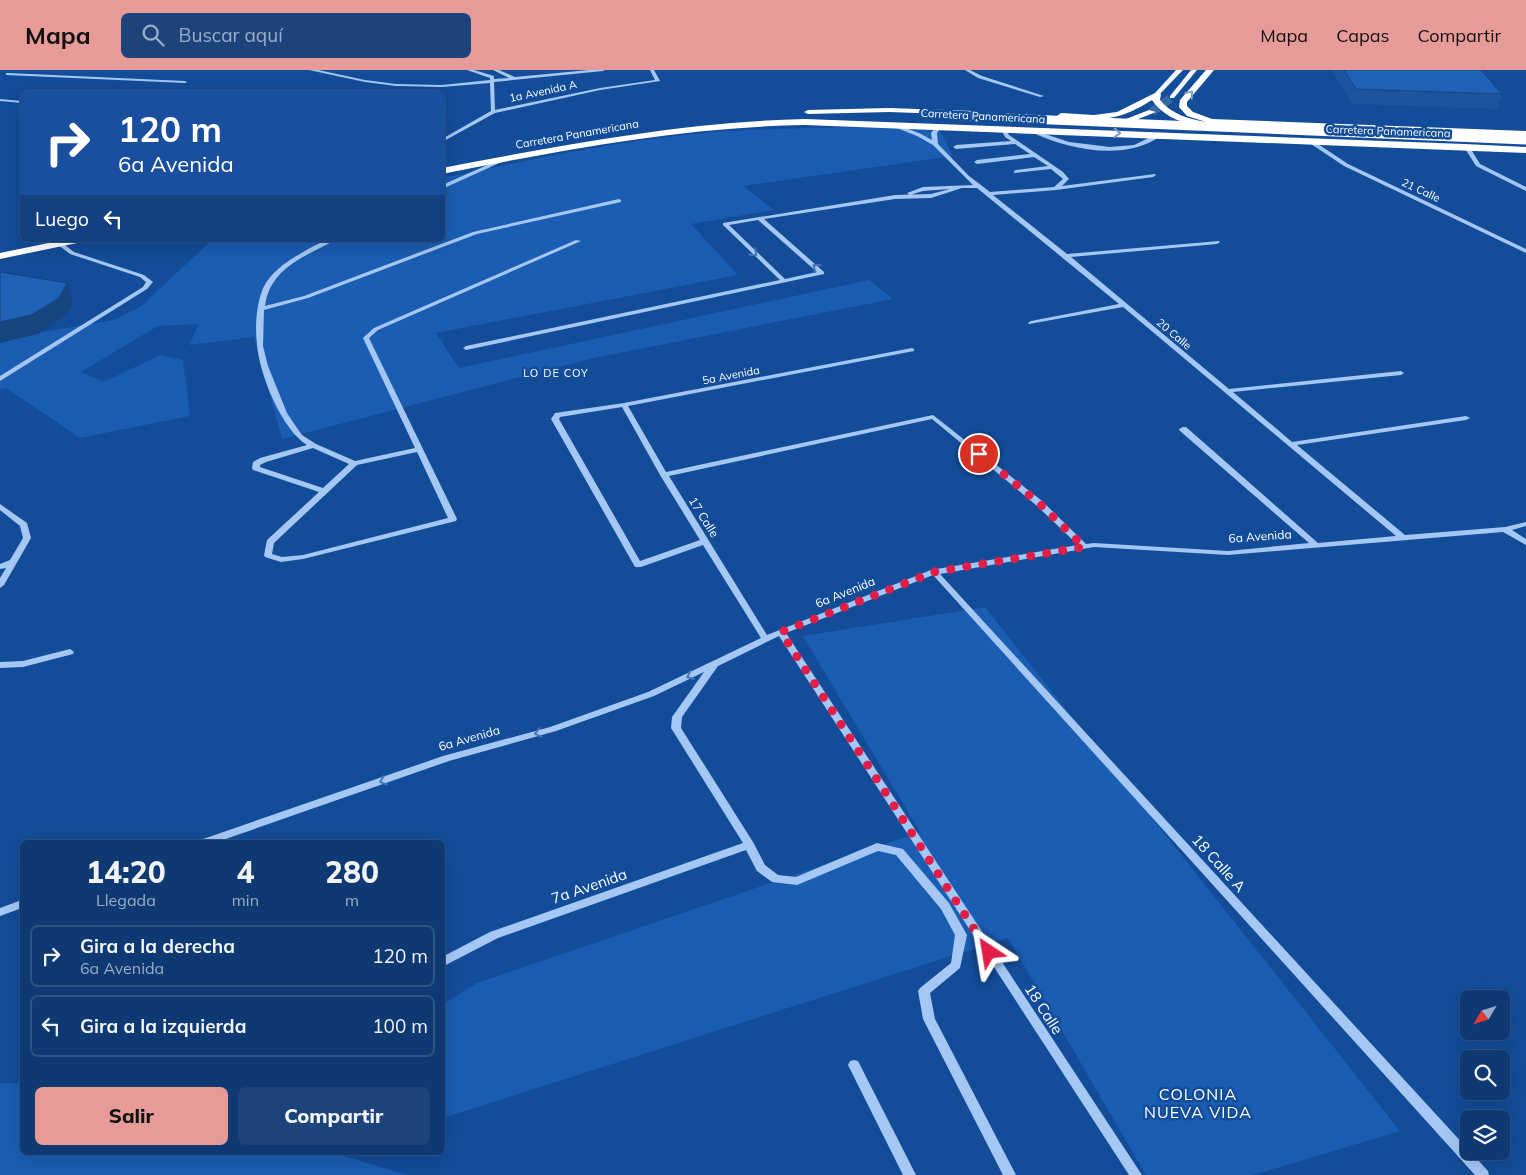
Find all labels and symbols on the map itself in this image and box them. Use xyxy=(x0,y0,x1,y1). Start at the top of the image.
street label: 1a Avenida A xyxy=(508,77,578,105)
one-way arrow xyxy=(1185,90,1194,99)
street label: Carretera Panamericana xyxy=(920,106,1046,126)
street label: Carretera Panamericana xyxy=(514,116,640,152)
street label: Carretera Panamericana xyxy=(1325,122,1451,140)
one-way arrow xyxy=(1113,128,1121,139)
street label: 21 Calle xyxy=(1399,175,1443,205)
one-way arrow xyxy=(748,247,757,256)
one-way arrow xyxy=(812,264,821,273)
street label: 20 Calle xyxy=(1154,315,1194,353)
street label: 5a Avenida xyxy=(701,363,761,387)
district label: LO DE COY xyxy=(523,366,589,380)
pin xyxy=(958,433,1000,475)
street label: 17 Calle xyxy=(686,494,722,540)
street label: 6a Avenida xyxy=(1228,526,1292,546)
street label: 6a Avenida xyxy=(813,573,877,611)
one-way arrow xyxy=(686,669,695,680)
street label: 6a Avenida xyxy=(437,722,501,754)
one-way arrow xyxy=(535,728,543,738)
one-way arrow xyxy=(379,775,388,785)
street label: 18 Calle A xyxy=(1188,830,1250,896)
street label: 7a Avenida xyxy=(549,864,629,908)
position arrow xyxy=(962,925,1014,977)
street label: 18 Calle xyxy=(1021,980,1067,1038)
north arrow xyxy=(1460,990,1510,1040)
district label: COLONIA NUEVA VIDA xyxy=(1144,1084,1252,1122)

